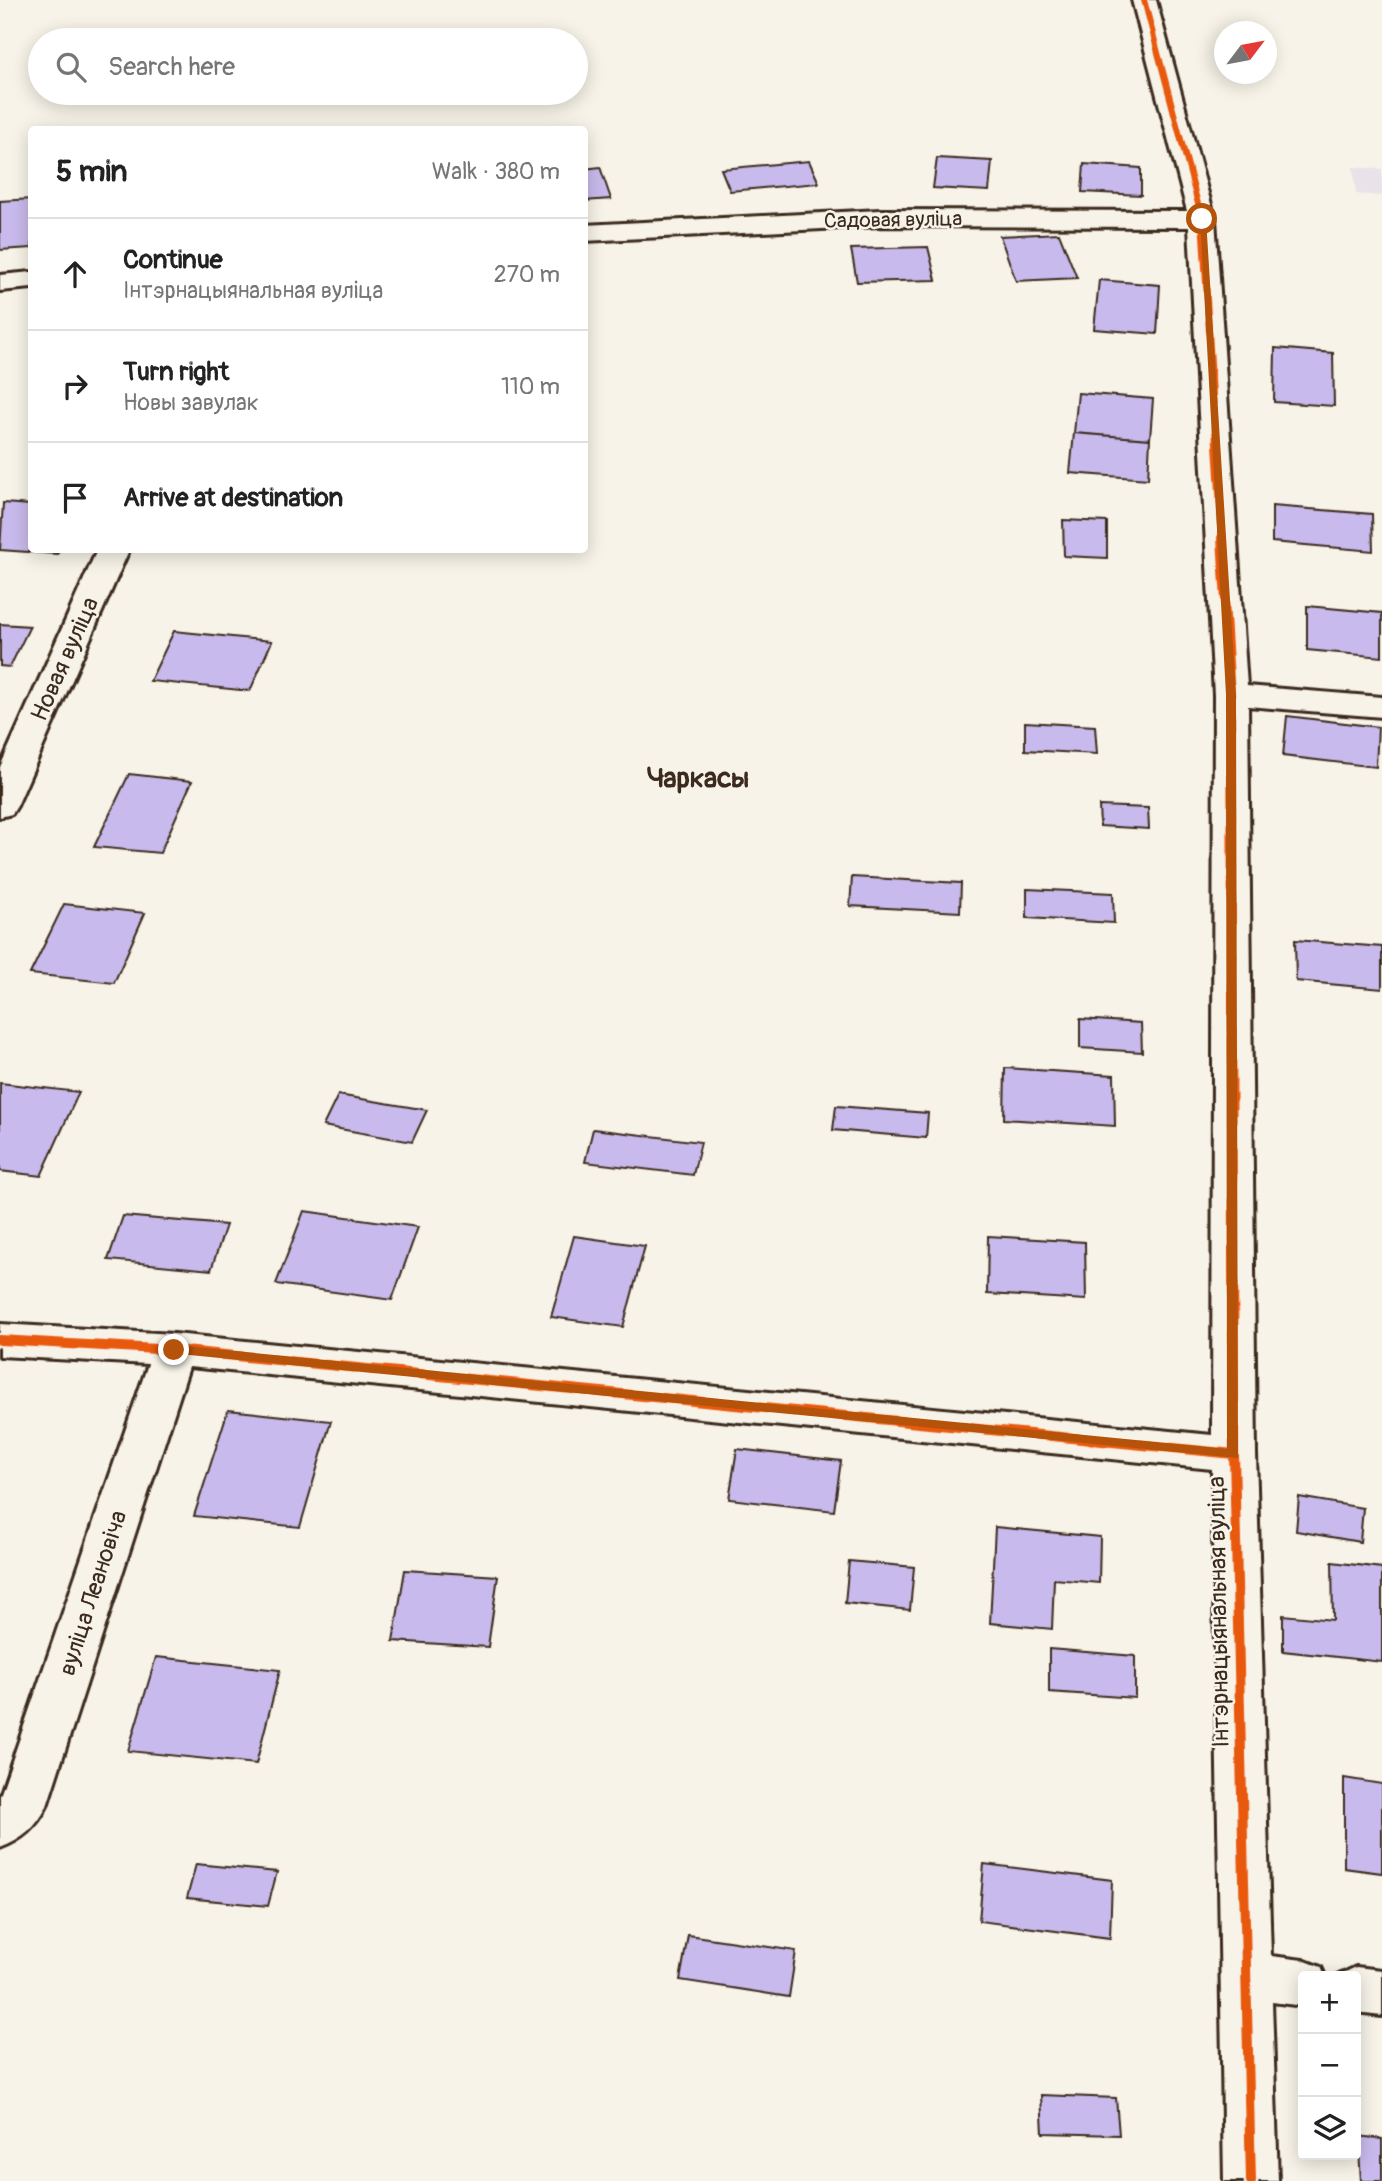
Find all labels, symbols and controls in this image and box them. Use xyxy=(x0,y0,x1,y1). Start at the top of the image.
north arrow xyxy=(1214,21,1277,84)
search box xyxy=(28,28,588,105)
icon: search xyxy=(52,48,90,86)
text: Search here xyxy=(108,51,235,83)
text: 5 min xyxy=(56,153,127,190)
text: Walk · 380 m xyxy=(432,157,560,186)
route start xyxy=(1186,203,1217,234)
street label: Садовая вуліца xyxy=(824,205,962,235)
text: Continue xyxy=(123,244,223,276)
icon: ahead xyxy=(56,255,94,293)
text: 270 m xyxy=(494,260,560,289)
text: Інтэрнацыянальная вуліца xyxy=(123,276,383,305)
text: Turn right xyxy=(123,356,229,388)
icon: right xyxy=(56,367,94,405)
text: 110 m xyxy=(501,372,560,401)
text: Новы завулак xyxy=(123,388,259,417)
icon: arrive xyxy=(56,479,94,517)
text: Arrive at destination xyxy=(123,482,343,514)
street label: Новая вуліца xyxy=(25,592,105,726)
district label: Чаркасы xyxy=(647,761,749,796)
route end xyxy=(158,1334,189,1365)
street label: Інтэрнацыянальная вуліца xyxy=(1202,1476,1236,1748)
street label: вуліца Леановіча xyxy=(53,1507,133,1679)
map controls xyxy=(1298,1971,1361,2160)
button: + xyxy=(1298,1971,1361,2034)
button: − xyxy=(1298,2034,1361,2097)
button: layers xyxy=(1298,2097,1361,2160)

